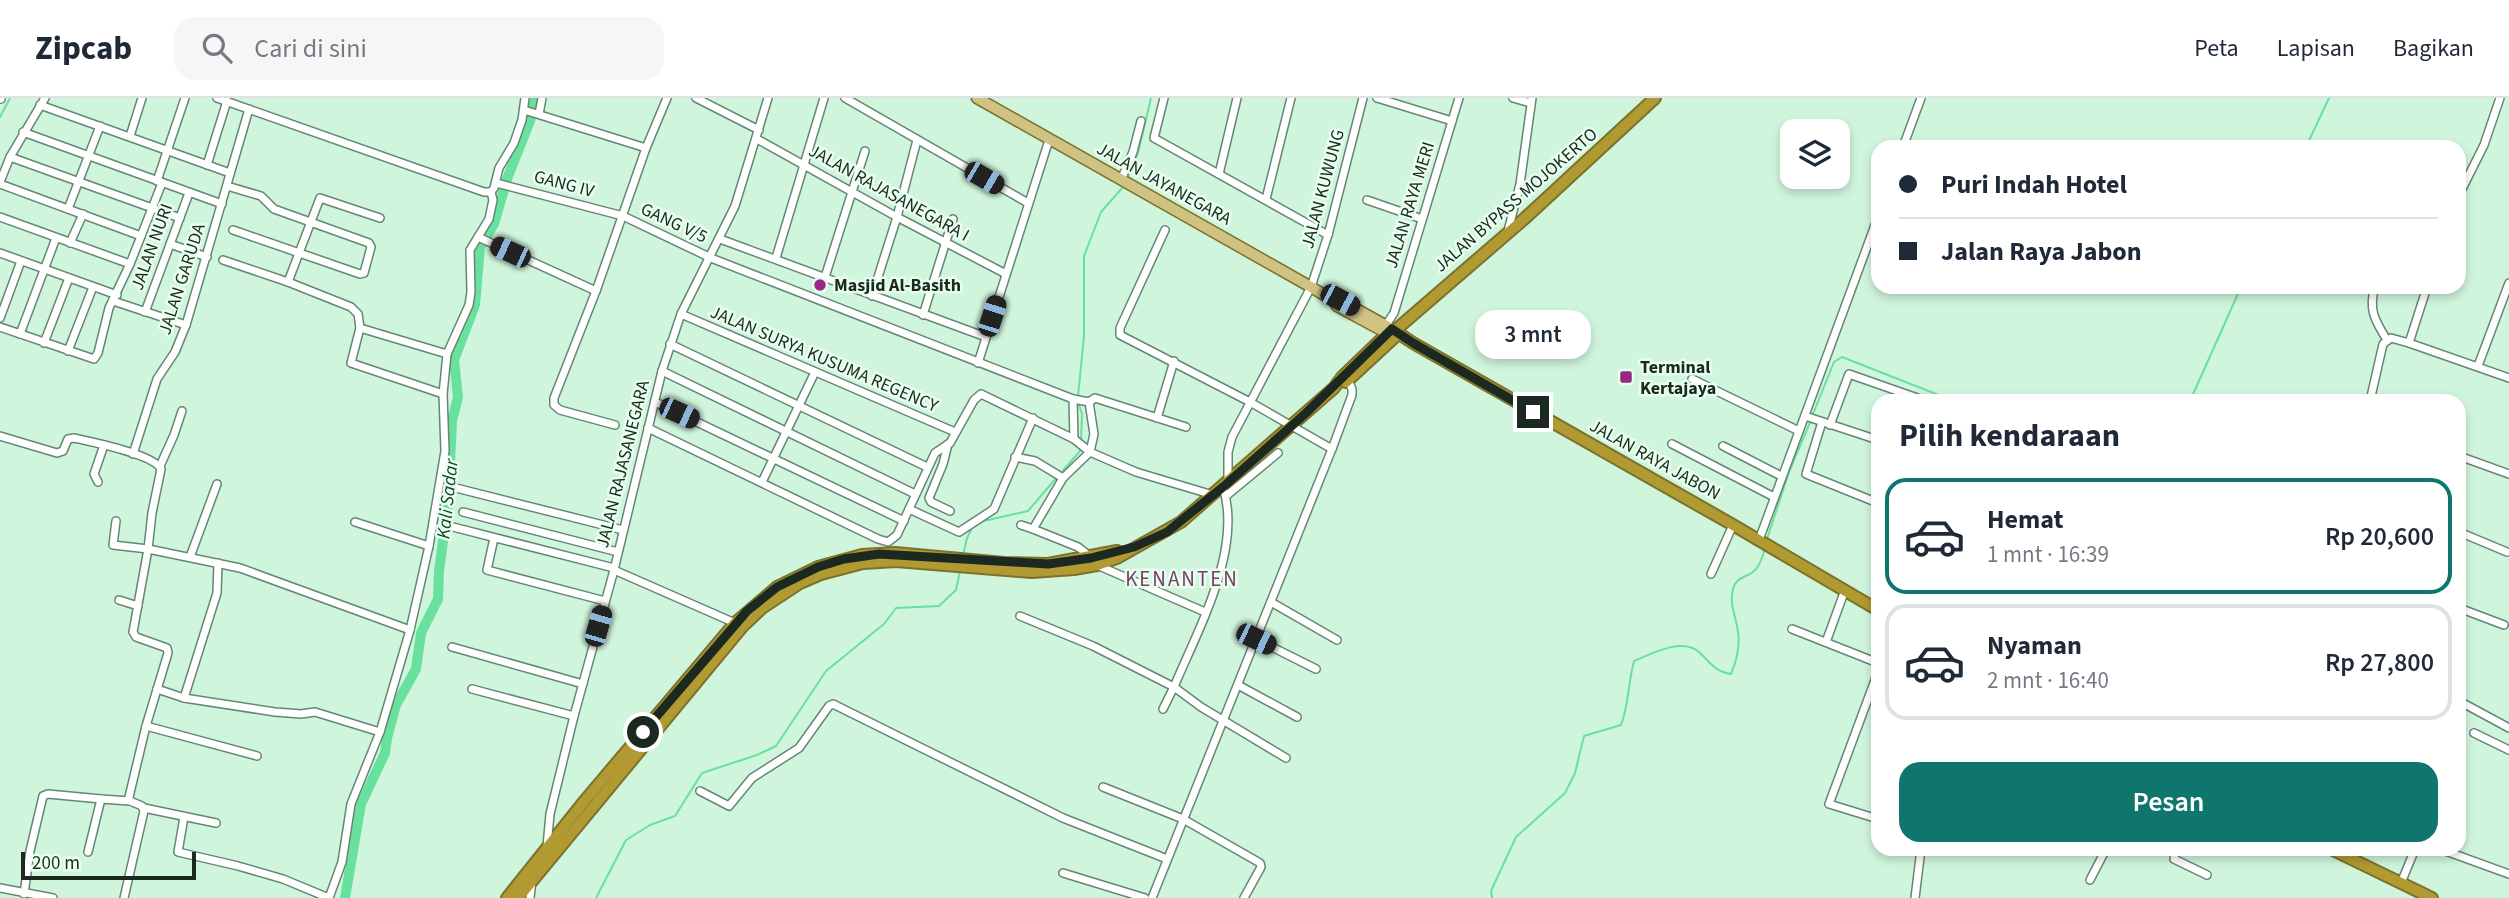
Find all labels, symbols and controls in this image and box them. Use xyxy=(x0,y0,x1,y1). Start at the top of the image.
search box xyxy=(174,17,664,80)
text: Zipcab xyxy=(35,25,132,72)
icon: search xyxy=(198,29,236,67)
text: Cari di sini xyxy=(254,30,367,67)
text: Peta xyxy=(2194,31,2239,66)
text: Lapisan xyxy=(2277,31,2355,66)
text: Bagikan xyxy=(2393,31,2474,66)
map controls xyxy=(1780,119,1850,189)
button: layers xyxy=(1780,119,1850,189)
street label: JALAN BYPASS MOJOKERTO xyxy=(1429,122,1603,278)
street label: JALAN KUWUNG xyxy=(1295,127,1351,251)
street label: JALAN JAYANEGARA xyxy=(1092,137,1236,231)
street label: JALAN RAJASANEGARA I xyxy=(804,138,974,248)
street label: JALAN RAYA MERI xyxy=(1379,139,1441,271)
car xyxy=(961,158,1008,198)
street label: GANG IV xyxy=(531,164,597,204)
text: Puri Indah Hotel xyxy=(1941,166,2127,203)
street label: GANG V/5 xyxy=(637,197,711,249)
street label: JALAN NURI xyxy=(125,200,179,294)
street label: JALAN GARUDA xyxy=(152,220,212,338)
text: Jalan Raya Jabon xyxy=(1941,233,2142,270)
car xyxy=(487,234,534,270)
place label: Masjid Al-Basith xyxy=(834,273,961,298)
marker: Masjid Al-Basith xyxy=(812,277,828,293)
car xyxy=(1317,281,1364,319)
car xyxy=(976,293,1009,339)
street label: JALAN SURYA KUSUMA REGENCY xyxy=(706,300,942,419)
callout: 3 mnt xyxy=(1475,310,1591,360)
text: 3 mnt xyxy=(1505,318,1561,351)
place label: Terminal Kertajaya xyxy=(1640,355,1716,401)
marker: Terminal Kertajaya xyxy=(1618,369,1634,385)
street label: JALAN RAJASANEGARA xyxy=(590,377,656,550)
car xyxy=(656,395,703,431)
route end xyxy=(1517,396,1549,428)
text: Pilih kendaraan xyxy=(1899,413,2120,459)
street label: JALAN RAYA JABON xyxy=(1585,414,1725,506)
water label: Kali Sadar xyxy=(430,456,466,540)
text: Hemat xyxy=(1987,501,2063,538)
icon: car xyxy=(1903,505,1966,568)
text: Rp 20,600 xyxy=(2325,518,2434,555)
text: 1 mnt · 16:39 xyxy=(1987,538,2109,571)
district label: KENANTEN xyxy=(1125,564,1239,594)
car xyxy=(583,603,614,649)
car xyxy=(1233,620,1280,658)
text: Nyaman xyxy=(1987,627,2082,664)
icon: car xyxy=(1903,631,1966,694)
text: Rp 27,800 xyxy=(2325,644,2434,681)
text: 2 mnt · 16:40 xyxy=(1987,664,2109,697)
route start xyxy=(627,716,659,748)
button: Pesan xyxy=(1899,762,2438,842)
scale bar xyxy=(21,849,196,881)
text: 200 m xyxy=(32,850,80,877)

